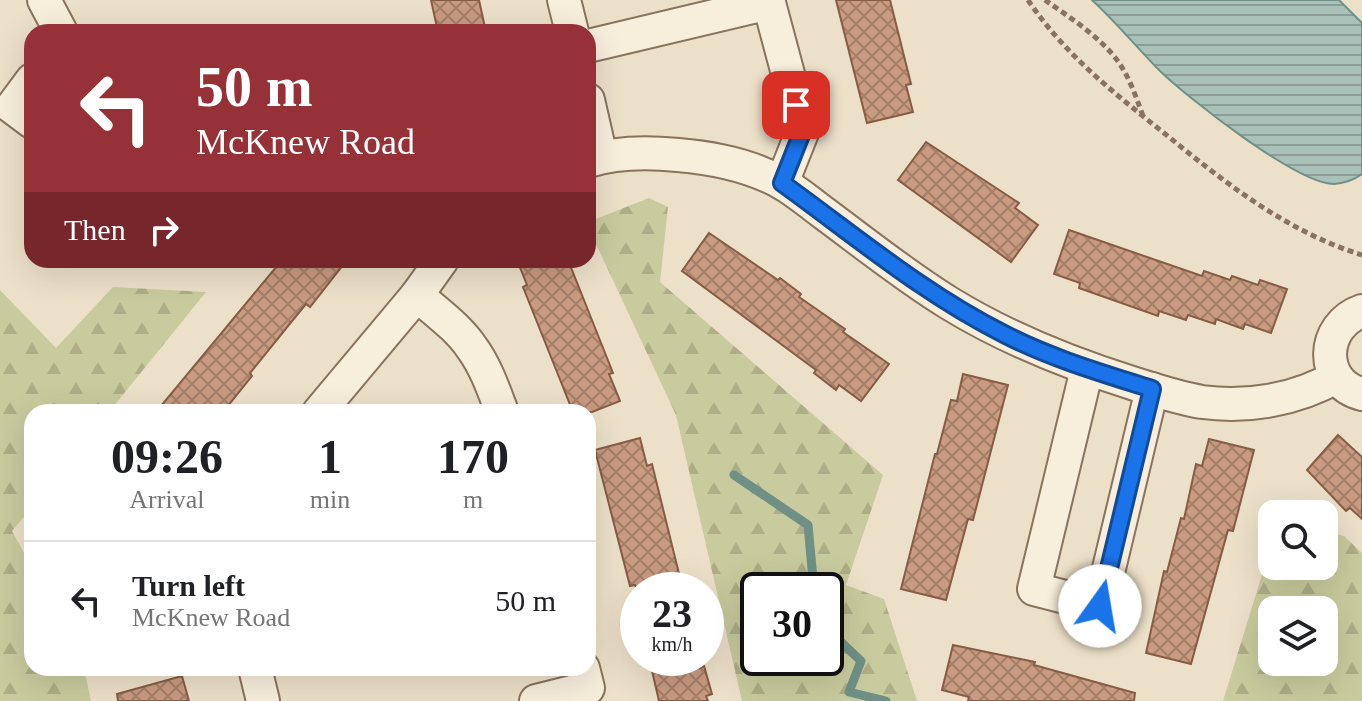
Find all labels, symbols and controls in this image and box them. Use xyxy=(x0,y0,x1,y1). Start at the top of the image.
icon: left xyxy=(64,56,168,160)
text: 50 m xyxy=(196,56,313,118)
pin xyxy=(762,71,830,139)
icon: arrive xyxy=(774,83,818,127)
text: McKnew Road xyxy=(196,122,415,162)
icon: right xyxy=(142,208,186,252)
text: Then xyxy=(64,213,126,246)
text: 09:26 xyxy=(111,430,223,483)
text: 1 xyxy=(318,430,342,483)
text: 170 xyxy=(437,430,509,483)
text: Arrival xyxy=(129,485,204,514)
text: min xyxy=(310,485,350,514)
text: m xyxy=(463,485,483,514)
map controls xyxy=(1258,500,1338,676)
button: search xyxy=(1258,500,1338,580)
position arrow xyxy=(1058,564,1142,648)
text: Turn left xyxy=(132,569,245,602)
speed limit sign: 30 xyxy=(740,572,844,676)
icon: left xyxy=(64,579,108,623)
text: 50 m xyxy=(495,584,556,617)
text: 23 xyxy=(652,591,692,636)
button: layers xyxy=(1258,596,1338,676)
text: McKnew Road xyxy=(132,603,290,632)
text: km/h xyxy=(651,633,693,655)

